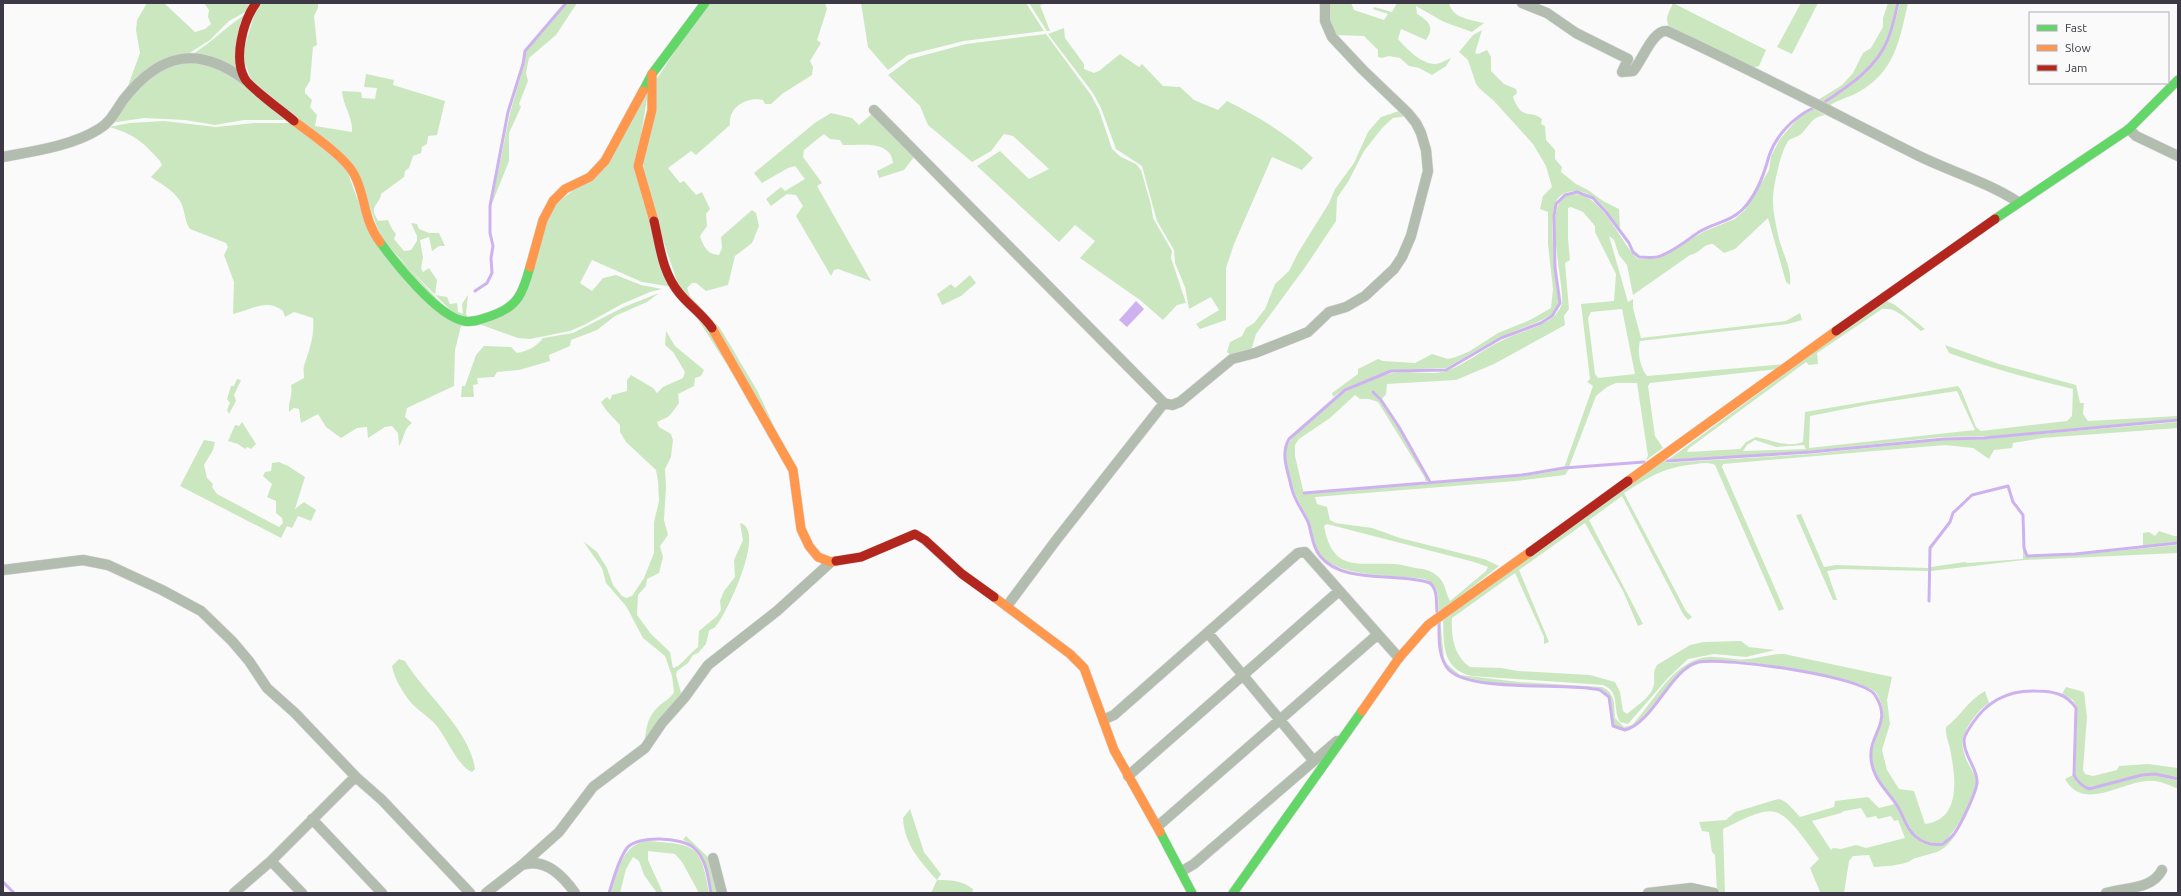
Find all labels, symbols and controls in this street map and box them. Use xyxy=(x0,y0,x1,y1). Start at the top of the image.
legend xyxy=(2029,12,2169,84)
text: Fast xyxy=(2065,21,2087,34)
text: Slow xyxy=(2065,41,2091,54)
text: Jam xyxy=(2065,61,2087,74)

